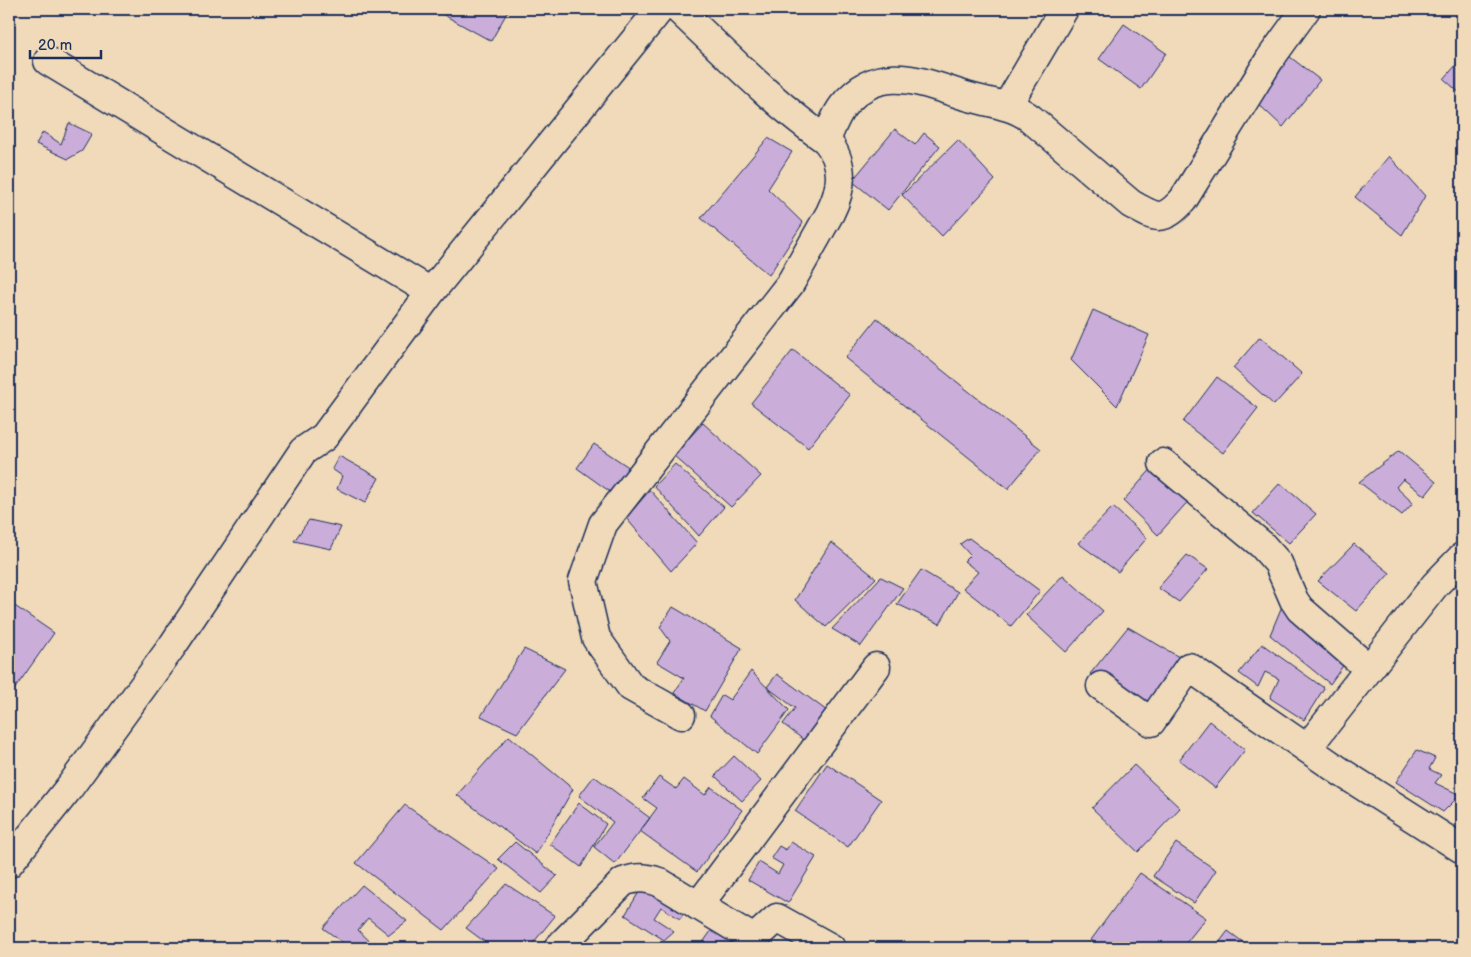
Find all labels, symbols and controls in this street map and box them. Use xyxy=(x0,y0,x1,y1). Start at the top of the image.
scale bar xyxy=(30,28,101,60)
text: 20 m xyxy=(38,36,72,55)

